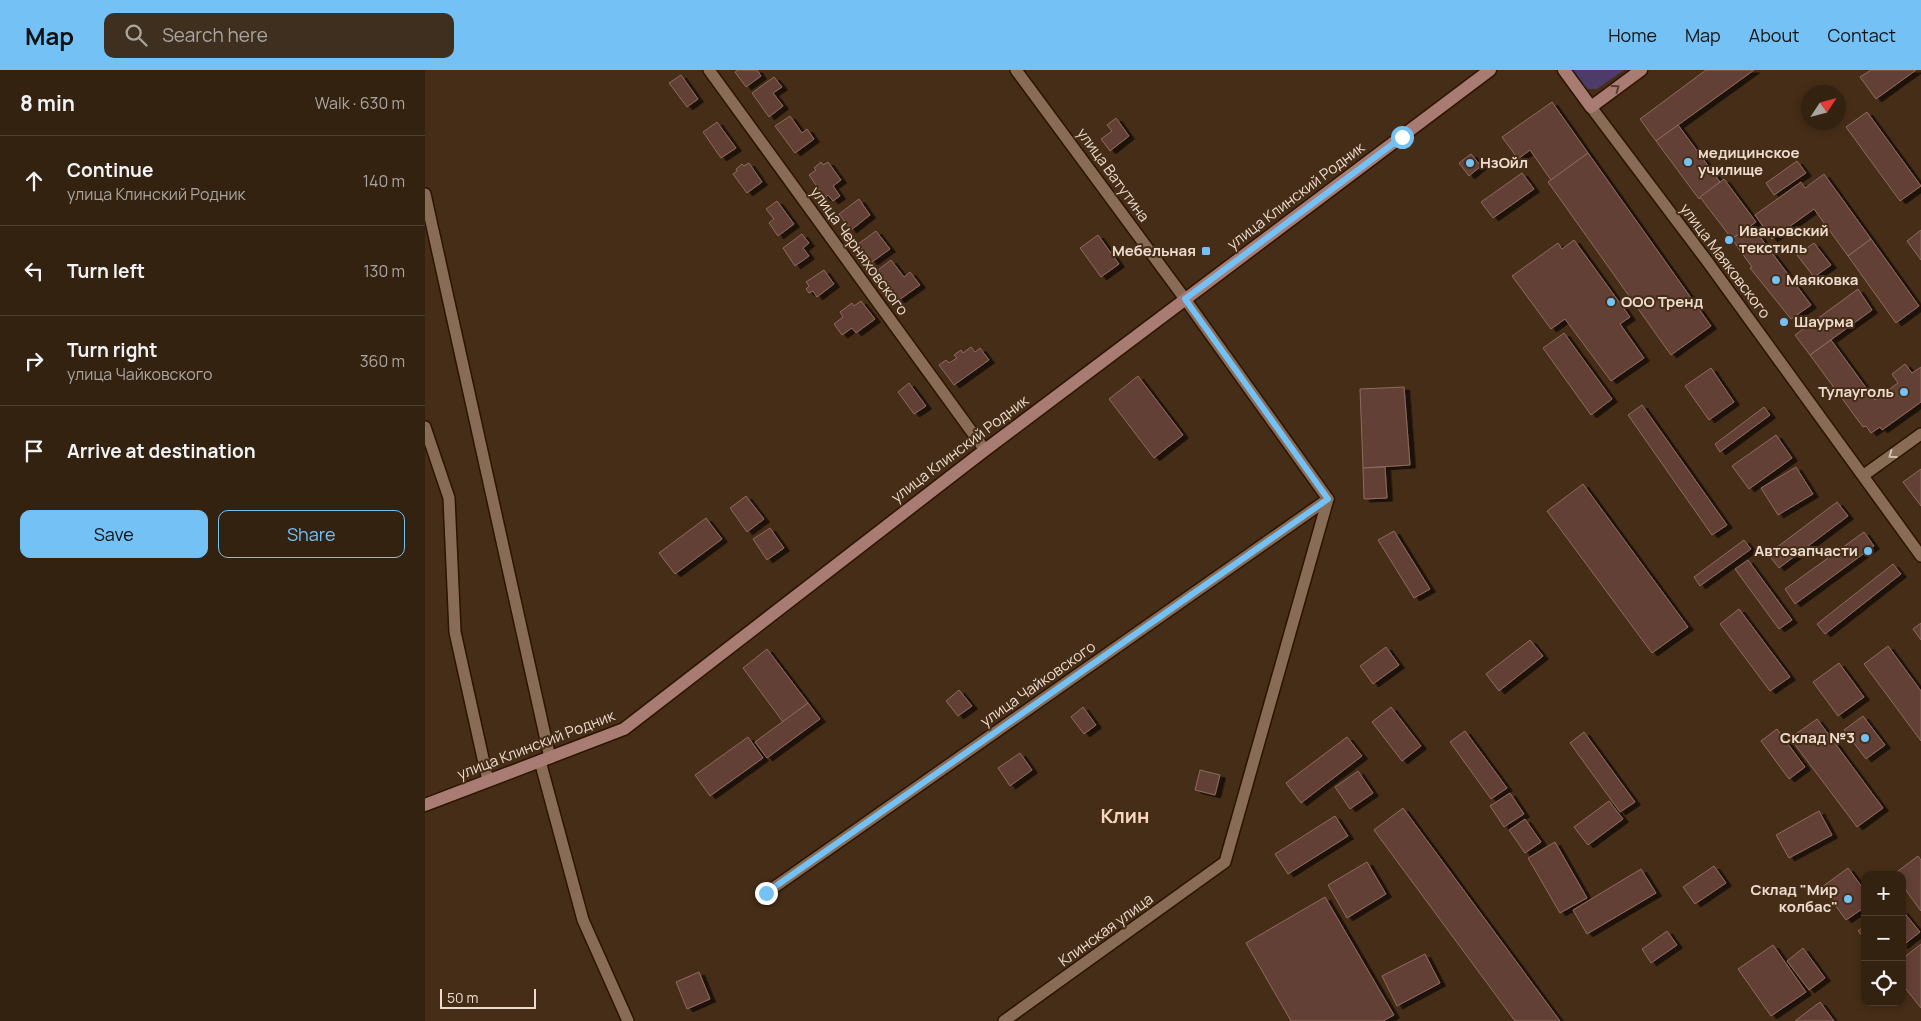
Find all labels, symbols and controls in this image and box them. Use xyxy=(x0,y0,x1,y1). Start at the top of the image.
search box xyxy=(104,13,454,58)
text: Map xyxy=(25,19,74,52)
icon: search xyxy=(122,21,150,49)
text: Search here xyxy=(162,22,268,48)
text: Home xyxy=(1608,23,1657,47)
text: Map xyxy=(1685,23,1721,47)
text: About xyxy=(1749,23,1799,47)
text: Contact xyxy=(1827,23,1896,47)
north arrow xyxy=(1801,85,1846,130)
one-way arrow xyxy=(1610,86,1619,94)
text: 8 min xyxy=(20,89,75,117)
text: Walk · 630 m xyxy=(315,92,405,114)
street label: улица Ватутина xyxy=(1072,123,1155,226)
route start xyxy=(1391,126,1414,149)
street label: улица Клинский Родник xyxy=(1223,137,1369,254)
place label: медицинское училище xyxy=(1698,142,1800,180)
place label: НзОйл xyxy=(1480,152,1528,173)
marker: медицинское училище xyxy=(1682,156,1694,168)
text: Continue xyxy=(67,157,153,183)
marker: НзОйл xyxy=(1464,157,1476,169)
icon: ahead xyxy=(20,167,48,195)
text: 140 m xyxy=(363,170,405,192)
street label: улица Черняховского xyxy=(805,182,913,319)
text: улица Клинский Родник xyxy=(67,183,245,205)
street label: улица Маяковского xyxy=(1675,199,1776,323)
place label: Ивановский текстиль xyxy=(1739,220,1829,258)
marker: Ивановский текстиль xyxy=(1723,234,1735,246)
place label: Мебельная xyxy=(1112,240,1196,261)
marker: Мебельная xyxy=(1200,245,1212,257)
icon: left xyxy=(20,257,48,285)
text: Turn left xyxy=(67,258,145,284)
text: 130 m xyxy=(363,260,405,282)
place label: Маяковка xyxy=(1786,269,1859,290)
marker: Маяковка xyxy=(1770,274,1782,286)
place label: ООО Тренд xyxy=(1621,291,1704,312)
marker: ООО Тренд xyxy=(1605,296,1617,308)
place label: Шаурма xyxy=(1794,311,1854,332)
marker: Шаурма xyxy=(1778,316,1790,328)
text: Turn right xyxy=(67,337,157,363)
icon: right xyxy=(20,347,48,375)
text: 360 m xyxy=(360,350,405,372)
text: улица Чайковского xyxy=(67,363,212,385)
place label: Тулауголь xyxy=(1818,381,1894,402)
marker: Тулауголь xyxy=(1898,386,1910,398)
street label: улица Клинский Родник xyxy=(887,390,1033,507)
icon: arrive xyxy=(20,437,48,465)
text: Arrive at destination xyxy=(67,438,256,464)
one-way arrow xyxy=(1888,449,1898,458)
button: Save xyxy=(20,510,208,558)
button: Share xyxy=(218,510,405,558)
place label: Автозапчасти xyxy=(1754,540,1858,561)
marker: Автозапчасти xyxy=(1862,545,1874,557)
street label: улица Чайковского xyxy=(976,636,1100,731)
street label: улица Клинский Родник xyxy=(454,705,618,784)
place label: Склад №3 xyxy=(1780,727,1855,748)
marker: Склад №3 xyxy=(1859,732,1871,744)
district label: Клин xyxy=(1101,802,1149,829)
map controls xyxy=(1861,871,1906,1006)
button: + xyxy=(1861,871,1906,916)
place label: Склад "Мир колбас" xyxy=(1751,879,1838,917)
route end xyxy=(755,882,778,905)
street label: Клинская улица xyxy=(1054,888,1157,971)
marker: Склад "Мир колбас" xyxy=(1842,893,1854,905)
button: − xyxy=(1861,916,1906,961)
button: locate xyxy=(1861,961,1906,1006)
scale bar xyxy=(440,986,536,1009)
text: 50 m xyxy=(447,988,478,1007)

